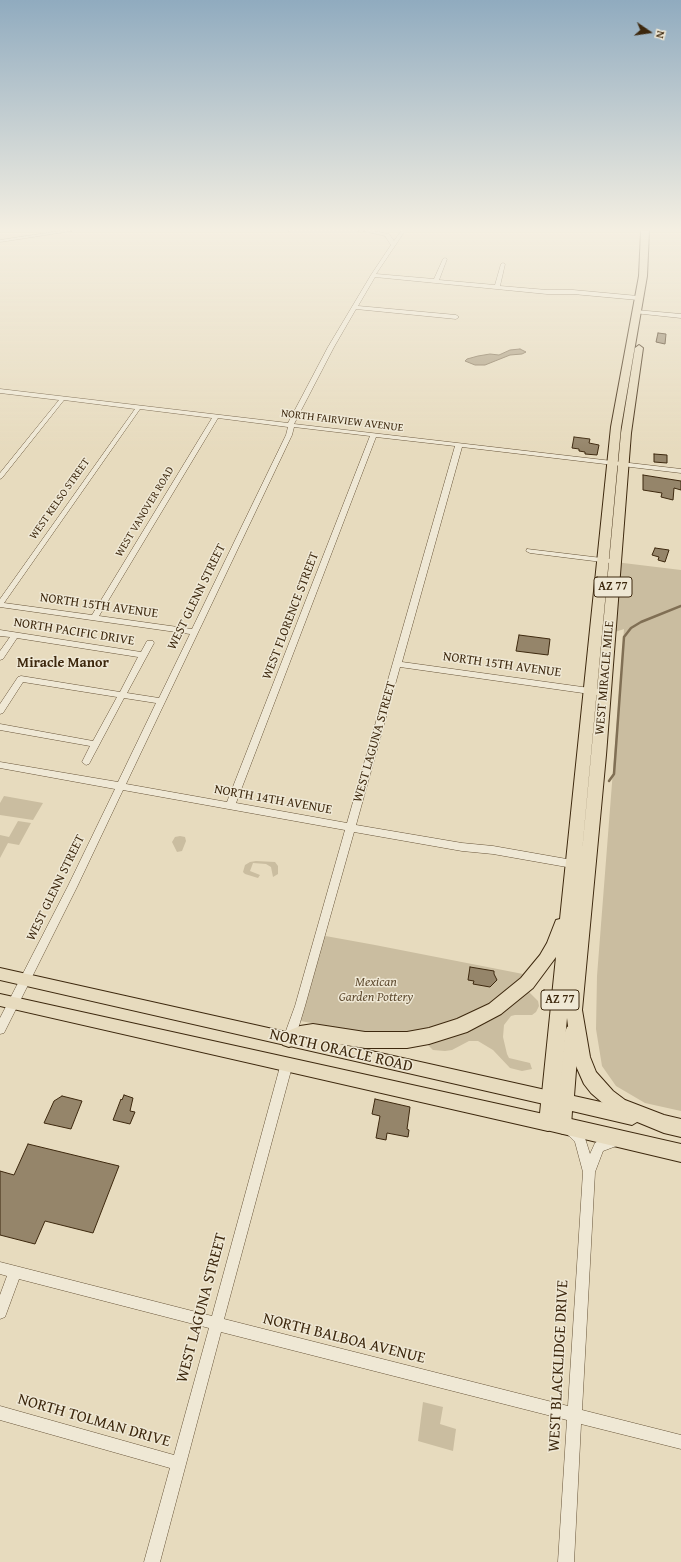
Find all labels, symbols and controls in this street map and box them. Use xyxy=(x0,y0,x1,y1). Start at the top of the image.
north arrow xyxy=(629,12,669,52)
text: N xyxy=(652,29,669,40)
street label: NORTH FAIRVIEW AVENUE xyxy=(280,407,404,435)
street label: WEST KELSO STREET xyxy=(27,456,93,542)
street label: WEST VANOVER ROAD xyxy=(113,465,177,559)
street label: WEST GLENN STREET xyxy=(165,541,229,653)
street label: WEST FLORENCE STREET xyxy=(259,550,323,682)
road number: AZ 77 xyxy=(594,577,632,597)
street label: NORTH 15TH AVENUE xyxy=(39,590,159,622)
street label: NORTH PACIFIC DRIVE xyxy=(12,615,136,649)
street label: WEST MIRACLE MILE xyxy=(592,620,618,736)
street label: NORTH 15TH AVENUE xyxy=(442,649,562,681)
district label: Miracle Manor xyxy=(17,655,109,671)
street label: WEST LAGUNA STREET xyxy=(350,680,400,804)
street label: NORTH 14TH AVENUE xyxy=(213,782,333,818)
street label: WEST GLENN STREET xyxy=(24,832,88,944)
park label: Mexican Garden Pottery xyxy=(339,975,413,1006)
road number: AZ 77 xyxy=(541,990,579,1010)
street label: NORTH ORACLE ROAD xyxy=(267,1025,415,1077)
street label: WEST LAGUNA STREET xyxy=(173,1231,231,1385)
street label: WEST BLACKLIDGE DRIVE xyxy=(545,1279,573,1453)
street label: NORTH BALBOA AVENUE xyxy=(261,1310,427,1368)
street label: NORTH TOLMAN DRIVE xyxy=(15,1390,173,1452)

